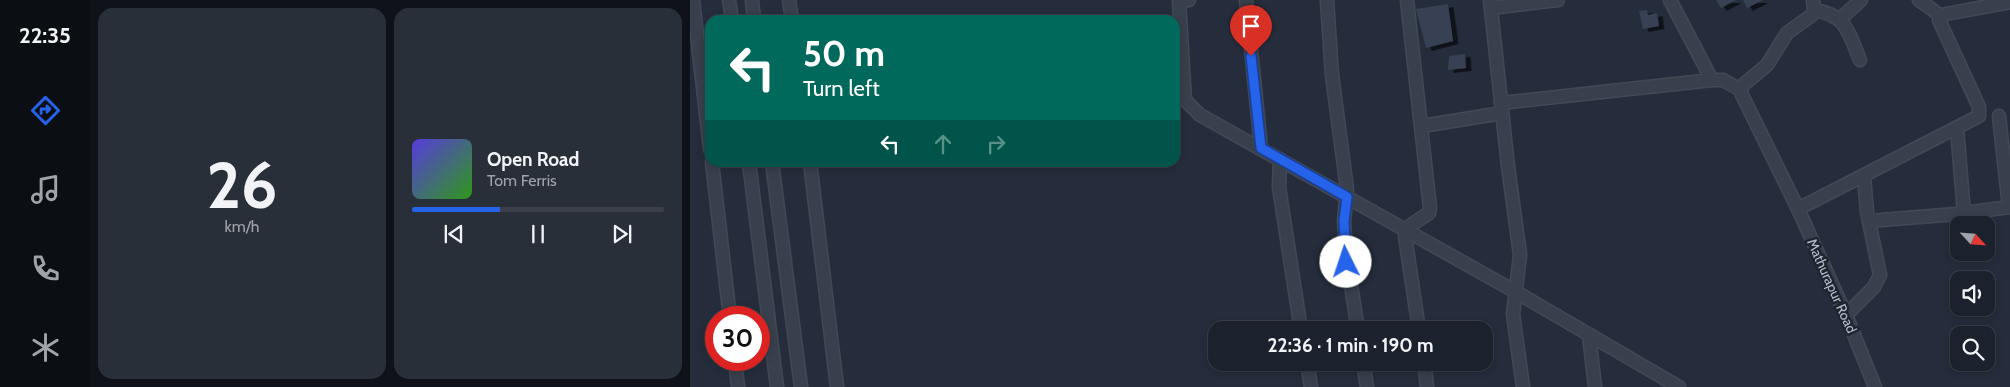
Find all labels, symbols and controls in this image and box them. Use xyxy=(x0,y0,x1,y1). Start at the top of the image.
pin xyxy=(1230,5,1272,56)
icon: arrive xyxy=(1237,12,1265,40)
text: 22:35 xyxy=(19,22,71,49)
text: 50 m xyxy=(803,32,885,75)
icon: left xyxy=(720,35,785,100)
text: Turn left xyxy=(803,75,880,102)
icon: directions xyxy=(28,93,63,128)
icon: left xyxy=(876,130,904,158)
icon: ahead xyxy=(929,130,957,158)
icon: right xyxy=(982,130,1010,158)
text: 26 xyxy=(207,145,277,224)
text: Open Road xyxy=(487,148,579,171)
text: Tom Ferris xyxy=(487,171,557,190)
icon: music xyxy=(28,172,63,207)
north arrow xyxy=(1950,216,1995,261)
map controls xyxy=(1950,216,1995,371)
text: km/h xyxy=(224,217,260,236)
icon: previous xyxy=(440,220,468,248)
icon: pause xyxy=(524,220,552,248)
icon: next xyxy=(608,220,636,248)
position arrow xyxy=(1319,235,1371,287)
street label: Mathurapur Road xyxy=(1803,236,1861,336)
icon: phone xyxy=(28,251,63,286)
button: sound xyxy=(1950,271,1995,316)
speed limit sign: 30 xyxy=(705,306,770,371)
button: search xyxy=(1950,326,1995,371)
icon: climate xyxy=(28,330,63,365)
text: 22:36 · 1 min · 190 m xyxy=(1268,334,1433,357)

